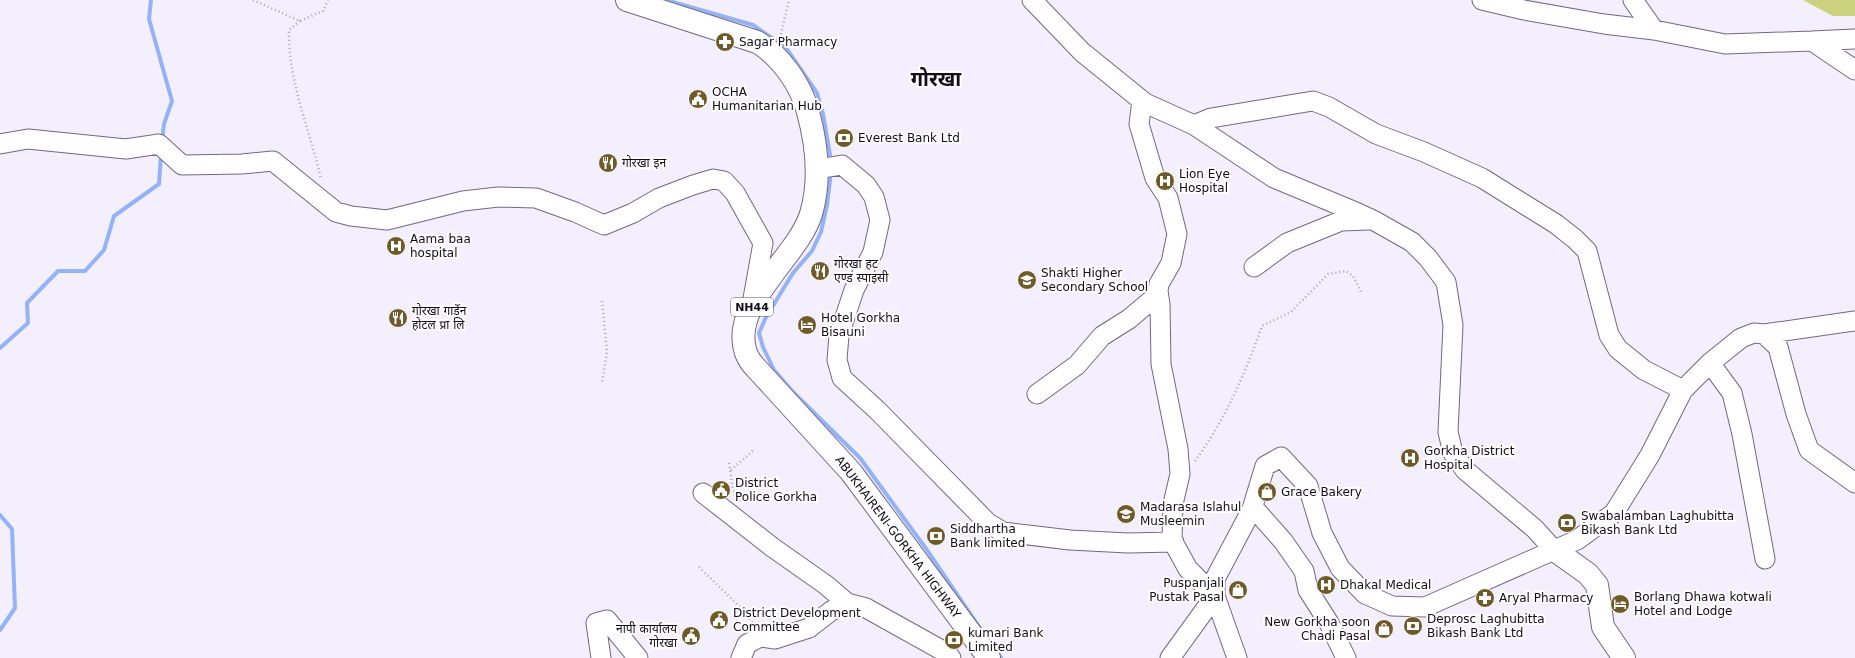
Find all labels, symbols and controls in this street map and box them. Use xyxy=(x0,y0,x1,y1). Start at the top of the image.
pharmacy icon: Sagar Pharmacy xyxy=(714,31,736,53)
place label: Sagar Pharmacy xyxy=(739,35,837,49)
district label: गोरखा xyxy=(911,67,962,91)
place label: OCHA Humanitarian Hub xyxy=(712,85,822,113)
public building icon: OCHA Humanitarian Hub xyxy=(687,88,709,110)
bank icon: Everest Bank Ltd xyxy=(833,127,855,149)
place label: Everest Bank Ltd xyxy=(858,131,960,145)
restaurant icon: गोरखा इन xyxy=(597,152,619,174)
place label: गोरखा इन xyxy=(622,155,666,170)
place label: Lion Eye Hospital xyxy=(1179,167,1230,195)
hospital icon: Lion Eye Hospital xyxy=(1154,170,1176,192)
place label: Aama baa hospital xyxy=(410,232,471,260)
hospital icon: Aama baa hospital xyxy=(385,235,407,257)
place label: गोरखा हट एण्ड स्पाइसी xyxy=(834,256,889,285)
restaurant icon: गोरखा हट एण्ड स्पाइसी xyxy=(809,260,831,282)
place label: Shakti Higher Secondary School xyxy=(1041,266,1148,294)
school or university icon: Shakti Higher Secondary School xyxy=(1016,269,1038,291)
road number: NH44 xyxy=(731,298,773,316)
place label: गोरखा गार्डेन होटल प्रा लि xyxy=(412,303,467,332)
restaurant icon: गोरखा गार्डेन होटल प्रा लि xyxy=(387,307,409,329)
place label: Hotel Gorkha Bisauni xyxy=(821,311,900,339)
hotel icon: Hotel Gorkha Bisauni xyxy=(796,314,818,336)
place label: Gorkha District Hospital xyxy=(1424,444,1515,472)
hospital icon: Gorkha District Hospital xyxy=(1399,447,1421,469)
street label: ABUKHAIRENI-GORKHA HIGHWAY xyxy=(832,453,964,622)
place label: District Police Gorkha xyxy=(735,476,817,504)
public building icon: District Police Gorkha xyxy=(710,479,732,501)
shop icon: Grace Bakery xyxy=(1256,481,1278,503)
place label: Grace Bakery xyxy=(1281,485,1362,499)
place label: Madarasa Islahul Musleemin xyxy=(1140,500,1241,528)
school or university icon: Madarasa Islahul Musleemin xyxy=(1115,503,1137,525)
place label: Swabalamban Laghubitta Bikash Bank Ltd xyxy=(1581,509,1734,537)
bank icon: Swabalamban Laghubitta Bikash Bank Ltd xyxy=(1556,512,1578,534)
place label: Siddhartha Bank limited xyxy=(950,522,1025,550)
bank icon: Siddhartha Bank limited xyxy=(925,525,947,547)
hospital icon: Dhakal Medical xyxy=(1315,574,1337,596)
place label: Puspanjali Pustak Pasal xyxy=(1149,576,1224,604)
place label: Dhakal Medical xyxy=(1340,578,1431,592)
shop icon: Puspanjali Pustak Pasal xyxy=(1227,579,1249,601)
pharmacy icon: Aryal Pharmacy xyxy=(1474,587,1496,609)
place label: Borlang Dhawa kotwali Hotel and Lodge xyxy=(1634,590,1772,618)
place label: Aryal Pharmacy xyxy=(1499,591,1593,605)
hotel icon: Borlang Dhawa kotwali Hotel and Lodge xyxy=(1609,593,1631,615)
place label: District Development Committee xyxy=(733,606,861,634)
public building icon: District Development Committee xyxy=(708,609,730,631)
place label: Deprosc Laghubitta Bikash Bank Ltd xyxy=(1427,612,1545,640)
place label: New Gorkha soon Chadi Pasal xyxy=(1264,615,1370,643)
bank icon: Deprosc Laghubitta Bikash Bank Ltd xyxy=(1402,615,1424,637)
shop icon: New Gorkha soon Chadi Pasal xyxy=(1373,618,1395,640)
place label: नापी कार्यालय गोरखा xyxy=(616,621,678,650)
public building icon: नापी कार्यालय गोरखा xyxy=(680,625,702,647)
place label: kumari Bank Limited xyxy=(968,626,1044,654)
bank icon: kumari Bank Limited xyxy=(943,629,965,651)

